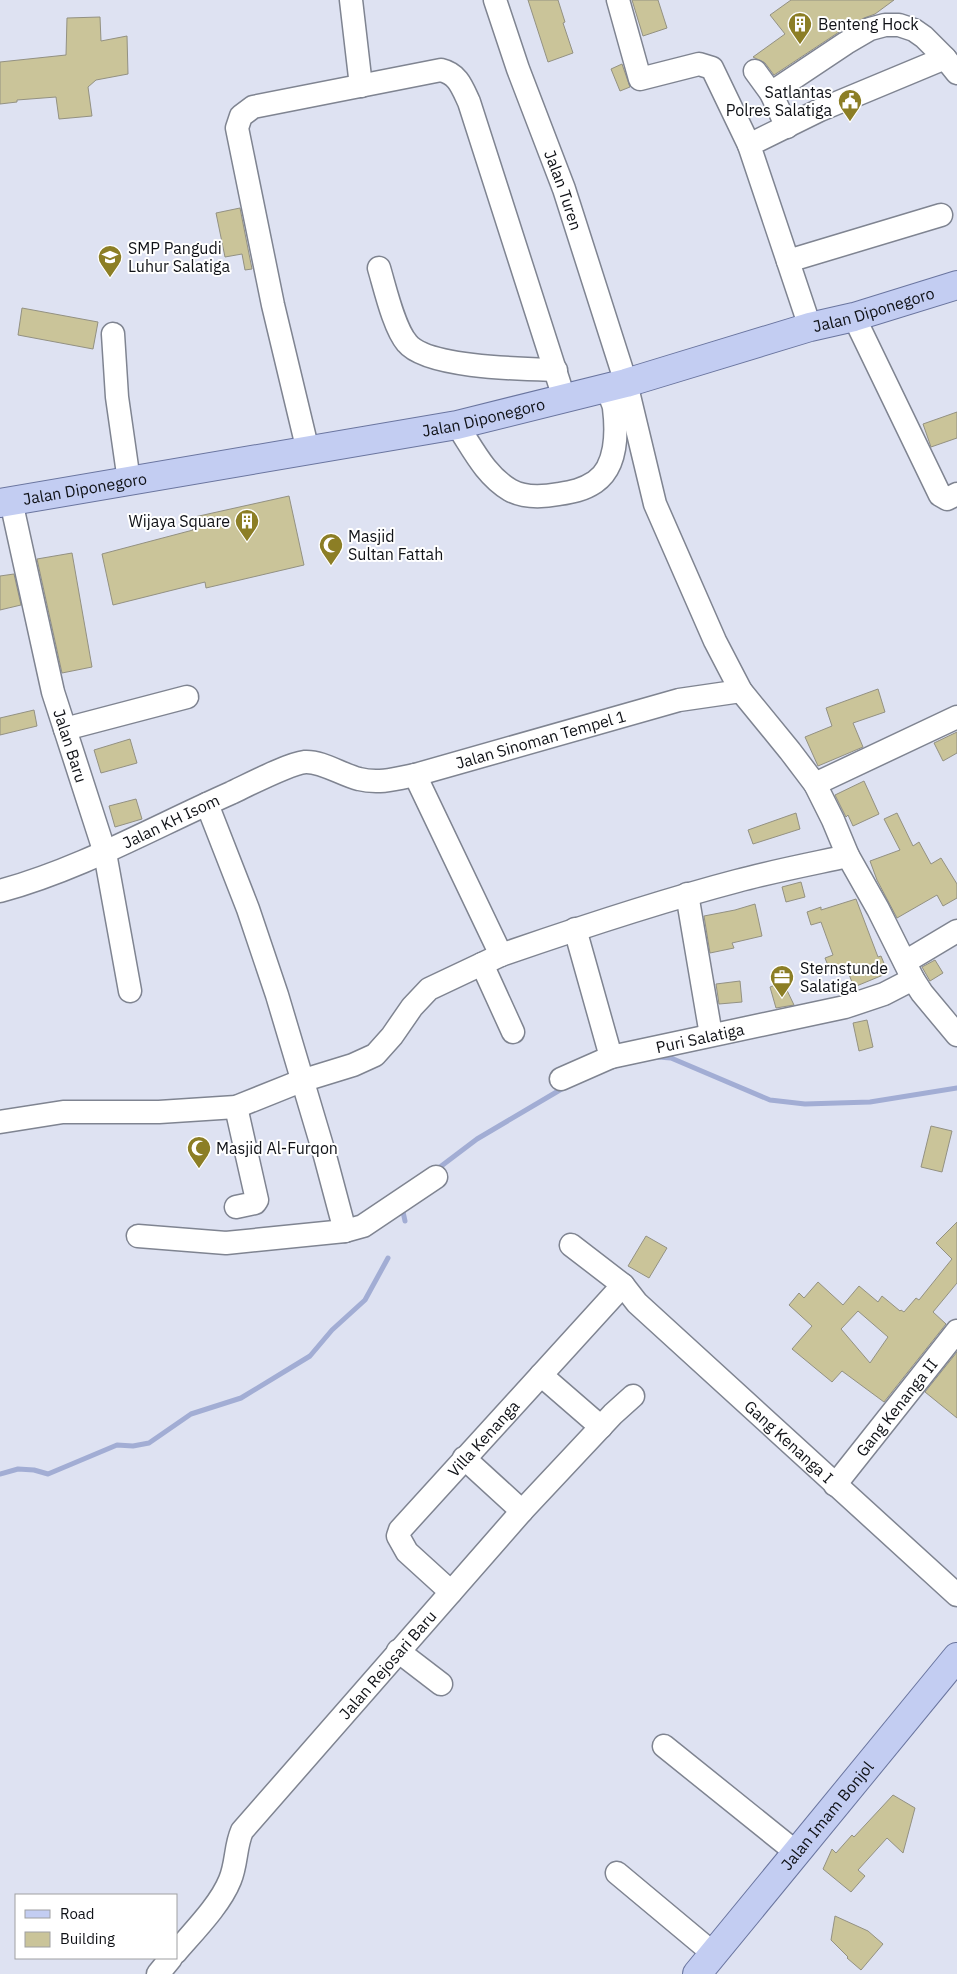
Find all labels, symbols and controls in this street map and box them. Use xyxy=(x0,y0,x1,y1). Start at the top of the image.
building icon: Benteng Hock xyxy=(787,11,813,45)
place label: Benteng Hock xyxy=(818,14,919,34)
place label: Satlantas Polres Salatiga xyxy=(726,82,832,120)
public building icon: Satlantas Polres Salatiga xyxy=(837,88,863,122)
street label: Jalan Turen xyxy=(540,147,586,233)
place label: SMP Pangudi Luhur Salatiga xyxy=(128,238,231,276)
school or university icon: SMP Pangudi Luhur Salatiga xyxy=(97,244,123,278)
street label: Jalan Diponegoro xyxy=(811,283,937,336)
street label: Jalan Diponegoro xyxy=(420,394,547,441)
street label: Jalan Diponegoro xyxy=(21,468,148,509)
building icon: Wijaya Square xyxy=(234,508,260,542)
place label: Wijaya Square xyxy=(128,511,230,531)
place label: Masjid Sultan Fattah xyxy=(348,526,443,564)
mosque icon: Masjid Sultan Fattah xyxy=(318,532,344,566)
street label: Jalan Baru xyxy=(49,706,92,785)
street label: Jalan Sinoman Tempel 1 xyxy=(453,706,628,773)
street label: Jalan KH Isom xyxy=(119,790,223,853)
place label: Sternstunde Salatiga xyxy=(800,958,888,996)
office icon: Sternstunde Salatiga xyxy=(769,964,795,998)
street label: Puri Salatiga xyxy=(654,1019,746,1057)
mosque icon: Masjid Al-Furqon xyxy=(186,1135,212,1169)
place label: Masjid Al-Furqon xyxy=(216,1138,338,1158)
street label: Gang Kenanga II xyxy=(851,1354,942,1461)
street label: Villa Kenanga xyxy=(443,1395,524,1481)
street label: Gang Kenanga I xyxy=(740,1396,837,1487)
street label: Jalan Rejosari Baru xyxy=(335,1606,441,1723)
street label: Jalan Imam Bonjol xyxy=(776,1757,878,1874)
legend xyxy=(15,1894,178,1959)
text: Road xyxy=(60,1904,95,1923)
text: Building xyxy=(60,1929,115,1948)

